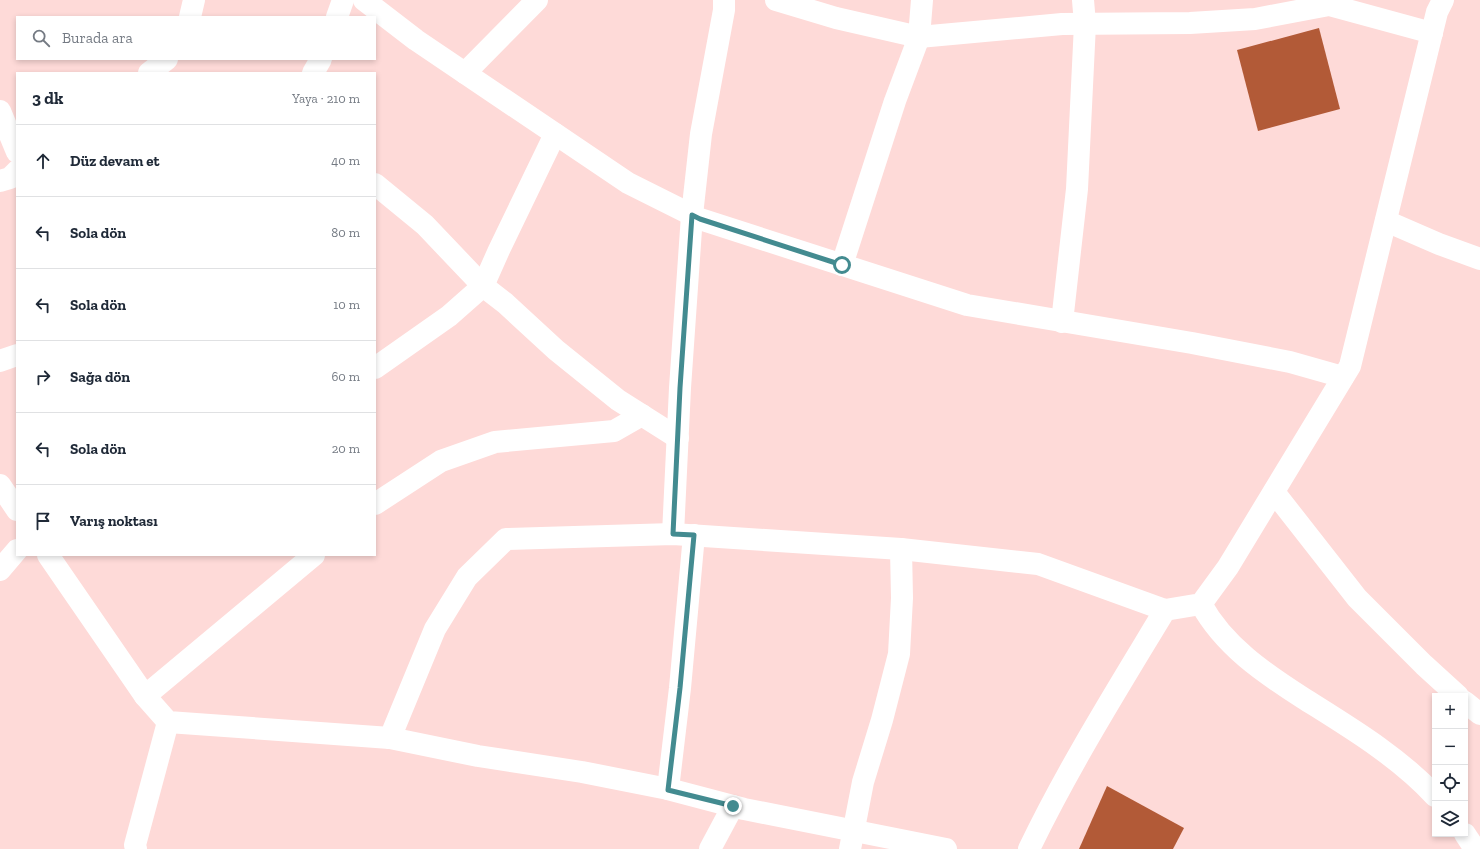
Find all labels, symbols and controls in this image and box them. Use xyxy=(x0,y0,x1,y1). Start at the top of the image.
search box xyxy=(16,16,376,60)
icon: search xyxy=(30,27,52,49)
text: Burada ara xyxy=(62,29,133,47)
text: 3 dk xyxy=(32,88,63,108)
text: Yaya · 210 m xyxy=(292,91,360,106)
icon: ahead xyxy=(32,150,54,172)
text: Düz devam et xyxy=(70,152,159,170)
text: 40 m xyxy=(331,153,360,168)
icon: left xyxy=(32,222,54,244)
text: Sola dön xyxy=(70,224,126,242)
text: 80 m xyxy=(331,225,360,240)
route start xyxy=(833,256,851,274)
icon: left xyxy=(32,294,54,316)
text: Sola dön xyxy=(70,296,126,314)
text: 10 m xyxy=(333,297,360,312)
icon: right xyxy=(32,366,54,388)
text: Sağa dön xyxy=(70,368,130,386)
text: 60 m xyxy=(331,369,360,384)
icon: left xyxy=(32,438,54,460)
text: Sola dön xyxy=(70,440,126,458)
text: 20 m xyxy=(332,441,360,456)
icon: arrive xyxy=(32,510,54,532)
text: Varış noktası xyxy=(70,512,158,530)
map controls xyxy=(1432,693,1468,837)
button: + xyxy=(1432,693,1468,729)
button: − xyxy=(1432,729,1468,765)
button: locate xyxy=(1432,765,1468,801)
route end xyxy=(724,797,742,815)
button: layers xyxy=(1432,801,1468,837)

